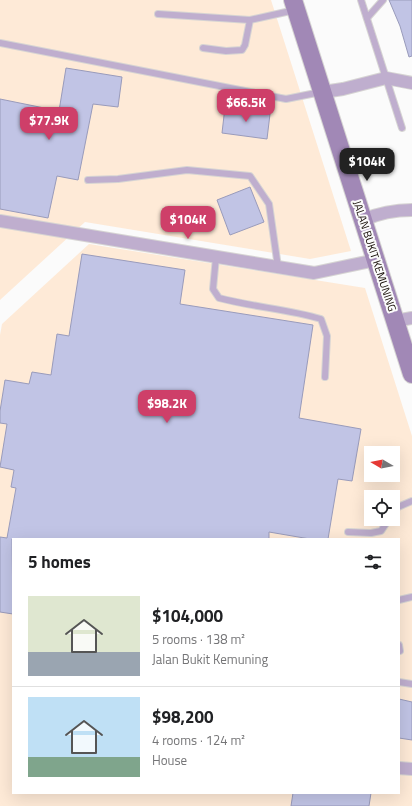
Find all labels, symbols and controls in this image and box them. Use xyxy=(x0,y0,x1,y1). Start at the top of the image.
pin: $66.5K xyxy=(213,89,279,123)
text: $66.5K xyxy=(226,92,266,112)
pin: $77.9K xyxy=(16,107,82,141)
text: $77.9K xyxy=(29,110,69,130)
pin: $104K xyxy=(339,148,395,182)
text: $104K xyxy=(349,151,385,171)
street label: JALAN BUKIT KEMUNING xyxy=(350,199,401,314)
pin: $104K xyxy=(160,206,216,240)
text: $104K xyxy=(170,209,206,229)
pin: $98.2K xyxy=(134,390,200,424)
text: $98.2K xyxy=(147,393,187,413)
north arrow xyxy=(364,446,400,482)
map controls xyxy=(364,446,400,526)
button: locate xyxy=(364,490,400,526)
text: 5 homes xyxy=(28,549,91,575)
icon: filters xyxy=(362,551,384,573)
text: $104,000 xyxy=(152,603,223,629)
icon: home xyxy=(60,612,108,660)
text: 5 rooms · 138 m² xyxy=(152,629,245,649)
text: Jalan Bukit Kemuning xyxy=(152,649,268,669)
text: $98,200 xyxy=(152,704,214,730)
icon: home xyxy=(60,713,108,761)
text: 4 rooms · 124 m² xyxy=(152,730,245,750)
text: House xyxy=(152,750,187,770)

